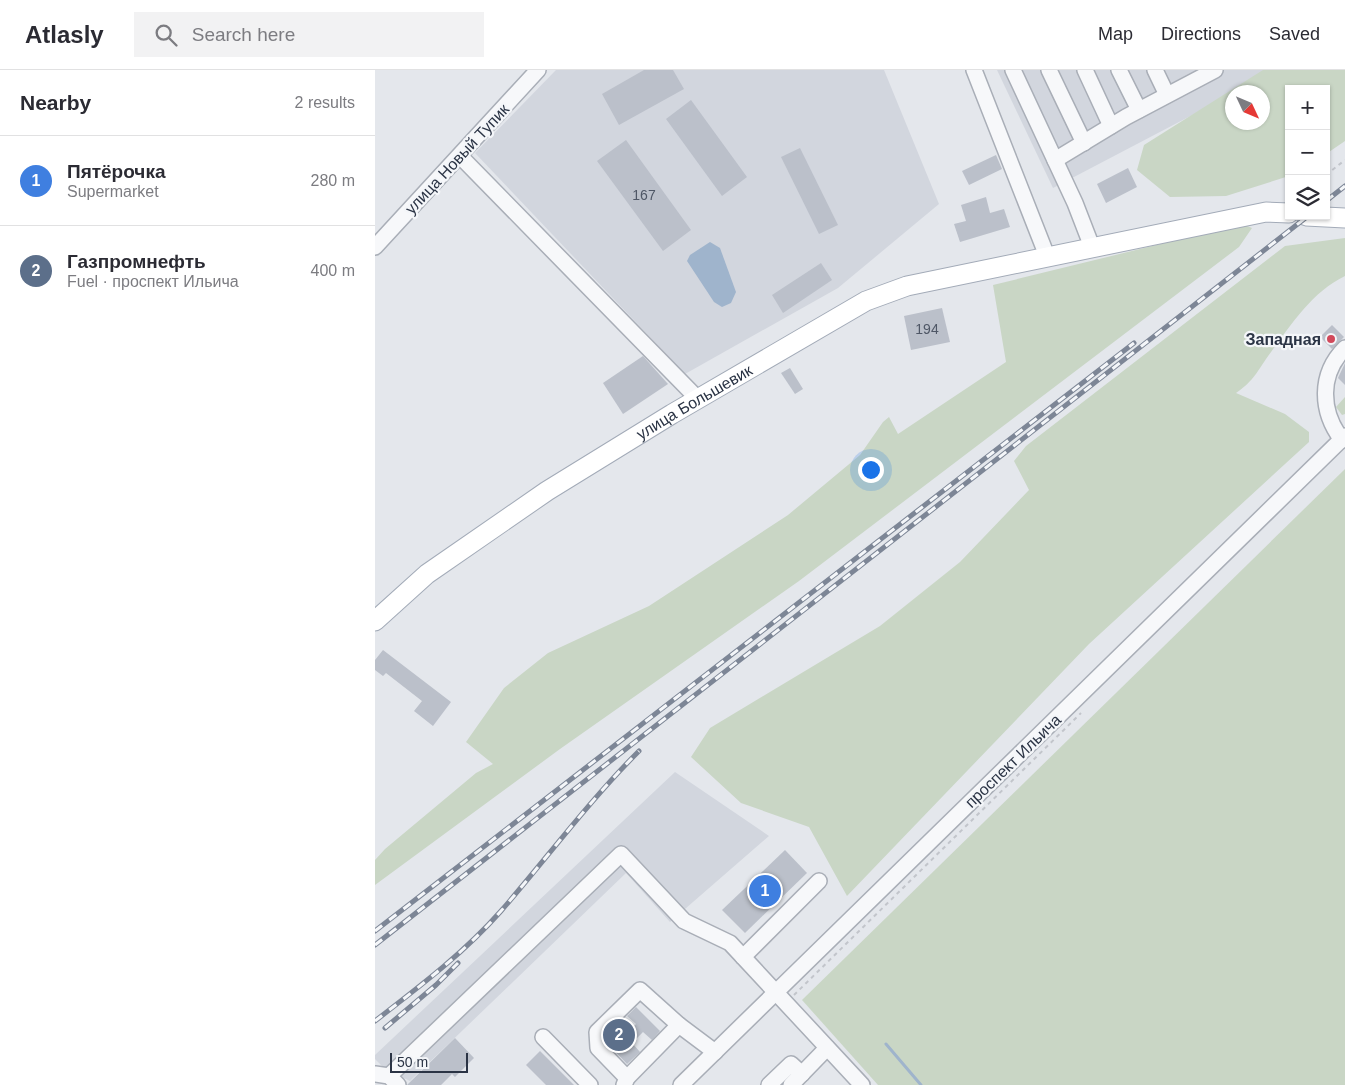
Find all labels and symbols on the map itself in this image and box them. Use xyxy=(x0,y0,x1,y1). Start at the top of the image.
north arrow xyxy=(1225,85,1270,130)
street label: улица Новый Тупик xyxy=(402,100,513,217)
house number: 167 xyxy=(632,187,656,203)
house number: 194 xyxy=(915,321,939,337)
place label: Западная xyxy=(1245,331,1321,348)
marker: Западная xyxy=(1325,333,1337,345)
street label: улица Большевик xyxy=(633,360,756,442)
your location xyxy=(858,457,884,483)
street label: проспект Ильича xyxy=(962,711,1064,811)
pin: 1 xyxy=(749,872,781,910)
pin: 2 xyxy=(603,1016,635,1054)
scale bar xyxy=(390,1050,467,1073)

